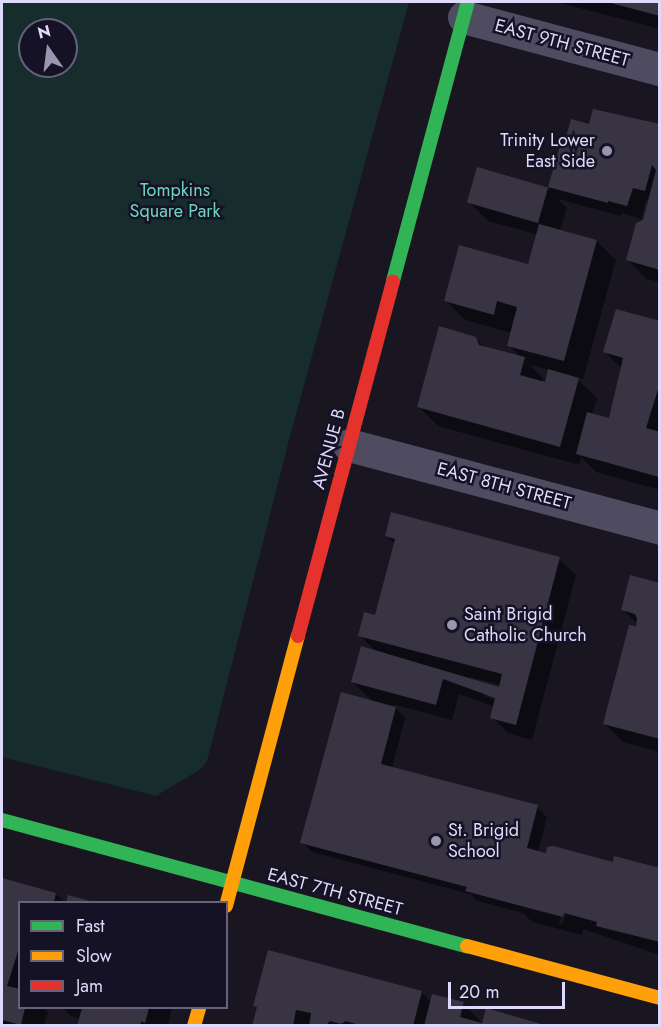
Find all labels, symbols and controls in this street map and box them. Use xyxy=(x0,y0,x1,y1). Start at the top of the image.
street label: EAST 9TH STREET xyxy=(492,15,632,71)
north arrow xyxy=(18,18,78,78)
text: N xyxy=(35,19,53,45)
place label: Trinity Lower East Side xyxy=(500,130,595,172)
marker: Trinity Lower East Side xyxy=(600,144,614,158)
park label: Tompkins Square Park xyxy=(130,180,220,222)
street label: AVENUE B xyxy=(308,406,350,492)
street label: EAST 8TH STREET xyxy=(435,458,573,514)
place label: Saint Brigid Catholic Church xyxy=(464,604,587,646)
marker: Saint Brigid Catholic Church xyxy=(445,618,459,632)
place label: St. Brigid School xyxy=(448,820,519,862)
marker: St. Brigid School xyxy=(429,834,443,848)
street label: EAST 7TH STREET xyxy=(265,864,405,920)
legend xyxy=(18,901,228,1009)
text: Fast xyxy=(76,913,105,939)
text: Slow xyxy=(76,943,112,969)
scale bar xyxy=(451,970,568,1008)
text: Jam xyxy=(76,973,103,999)
text: 20 m xyxy=(459,979,499,1005)

